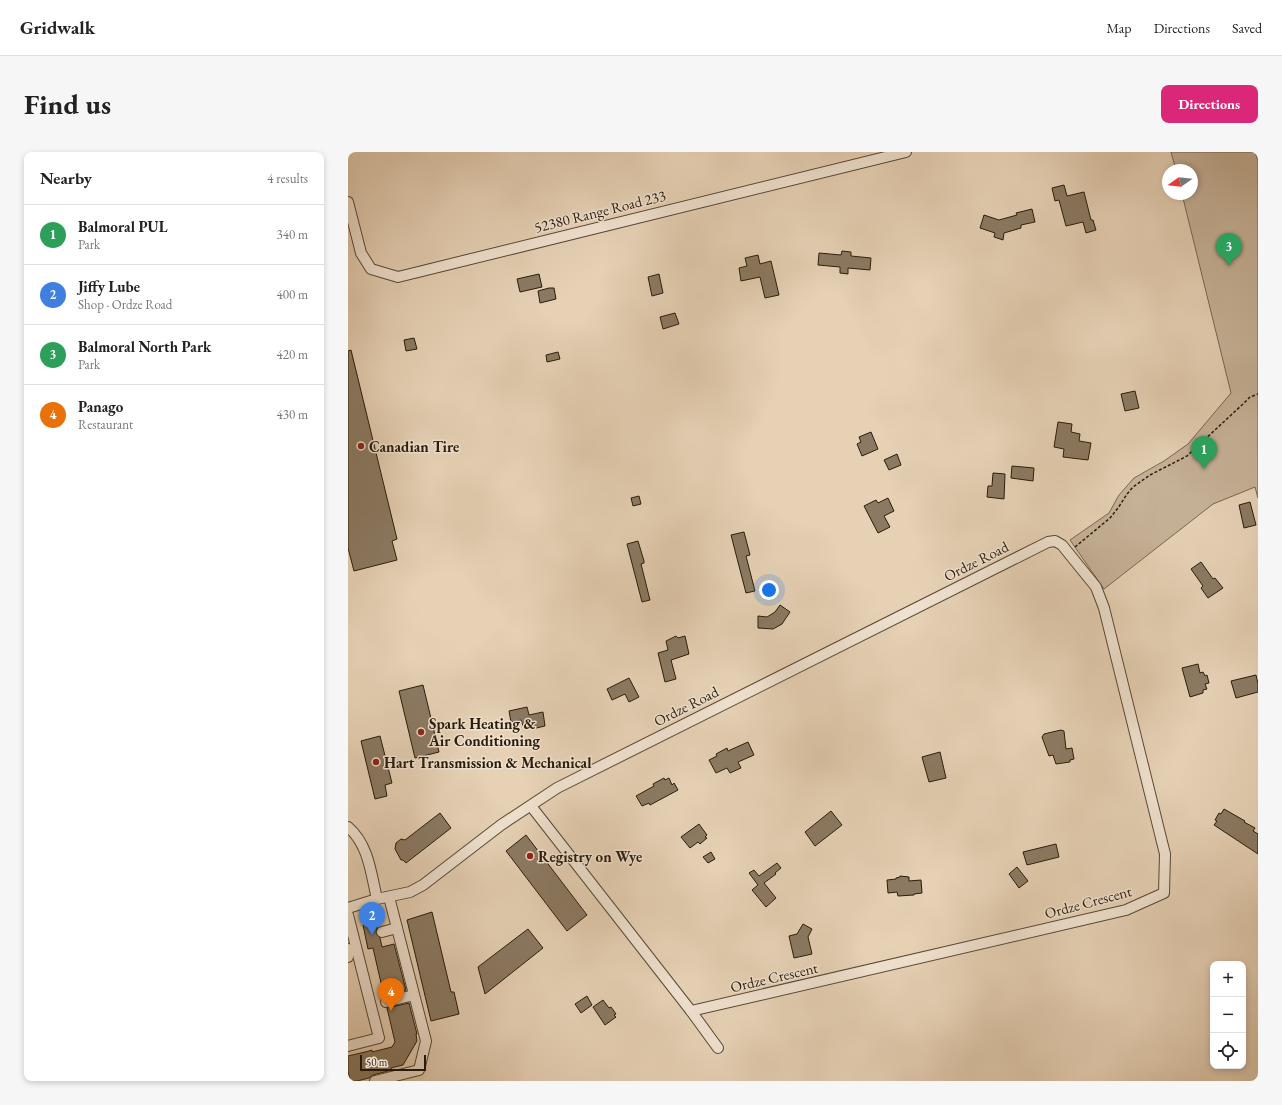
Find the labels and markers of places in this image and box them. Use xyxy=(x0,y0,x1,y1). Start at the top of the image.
pin: 3 xyxy=(1216,233,1242,266)
pin: 1 xyxy=(1191,436,1217,469)
place label: Canadian Tire xyxy=(369,437,459,456)
marker: Canadian Tire xyxy=(356,441,366,451)
place label: Spark Heating & Air Conditioning xyxy=(428,714,540,750)
marker: Spark Heating & Air Conditioning xyxy=(416,727,426,737)
place label: Hart Transmission & Mechanical xyxy=(384,753,592,772)
marker: Hart Transmission & Mechanical xyxy=(371,757,381,767)
place label: Registry on Wye xyxy=(538,847,642,866)
marker: Registry on Wye xyxy=(525,851,535,861)
pin: 2 xyxy=(359,902,385,935)
pin: 4 xyxy=(378,978,404,1011)

